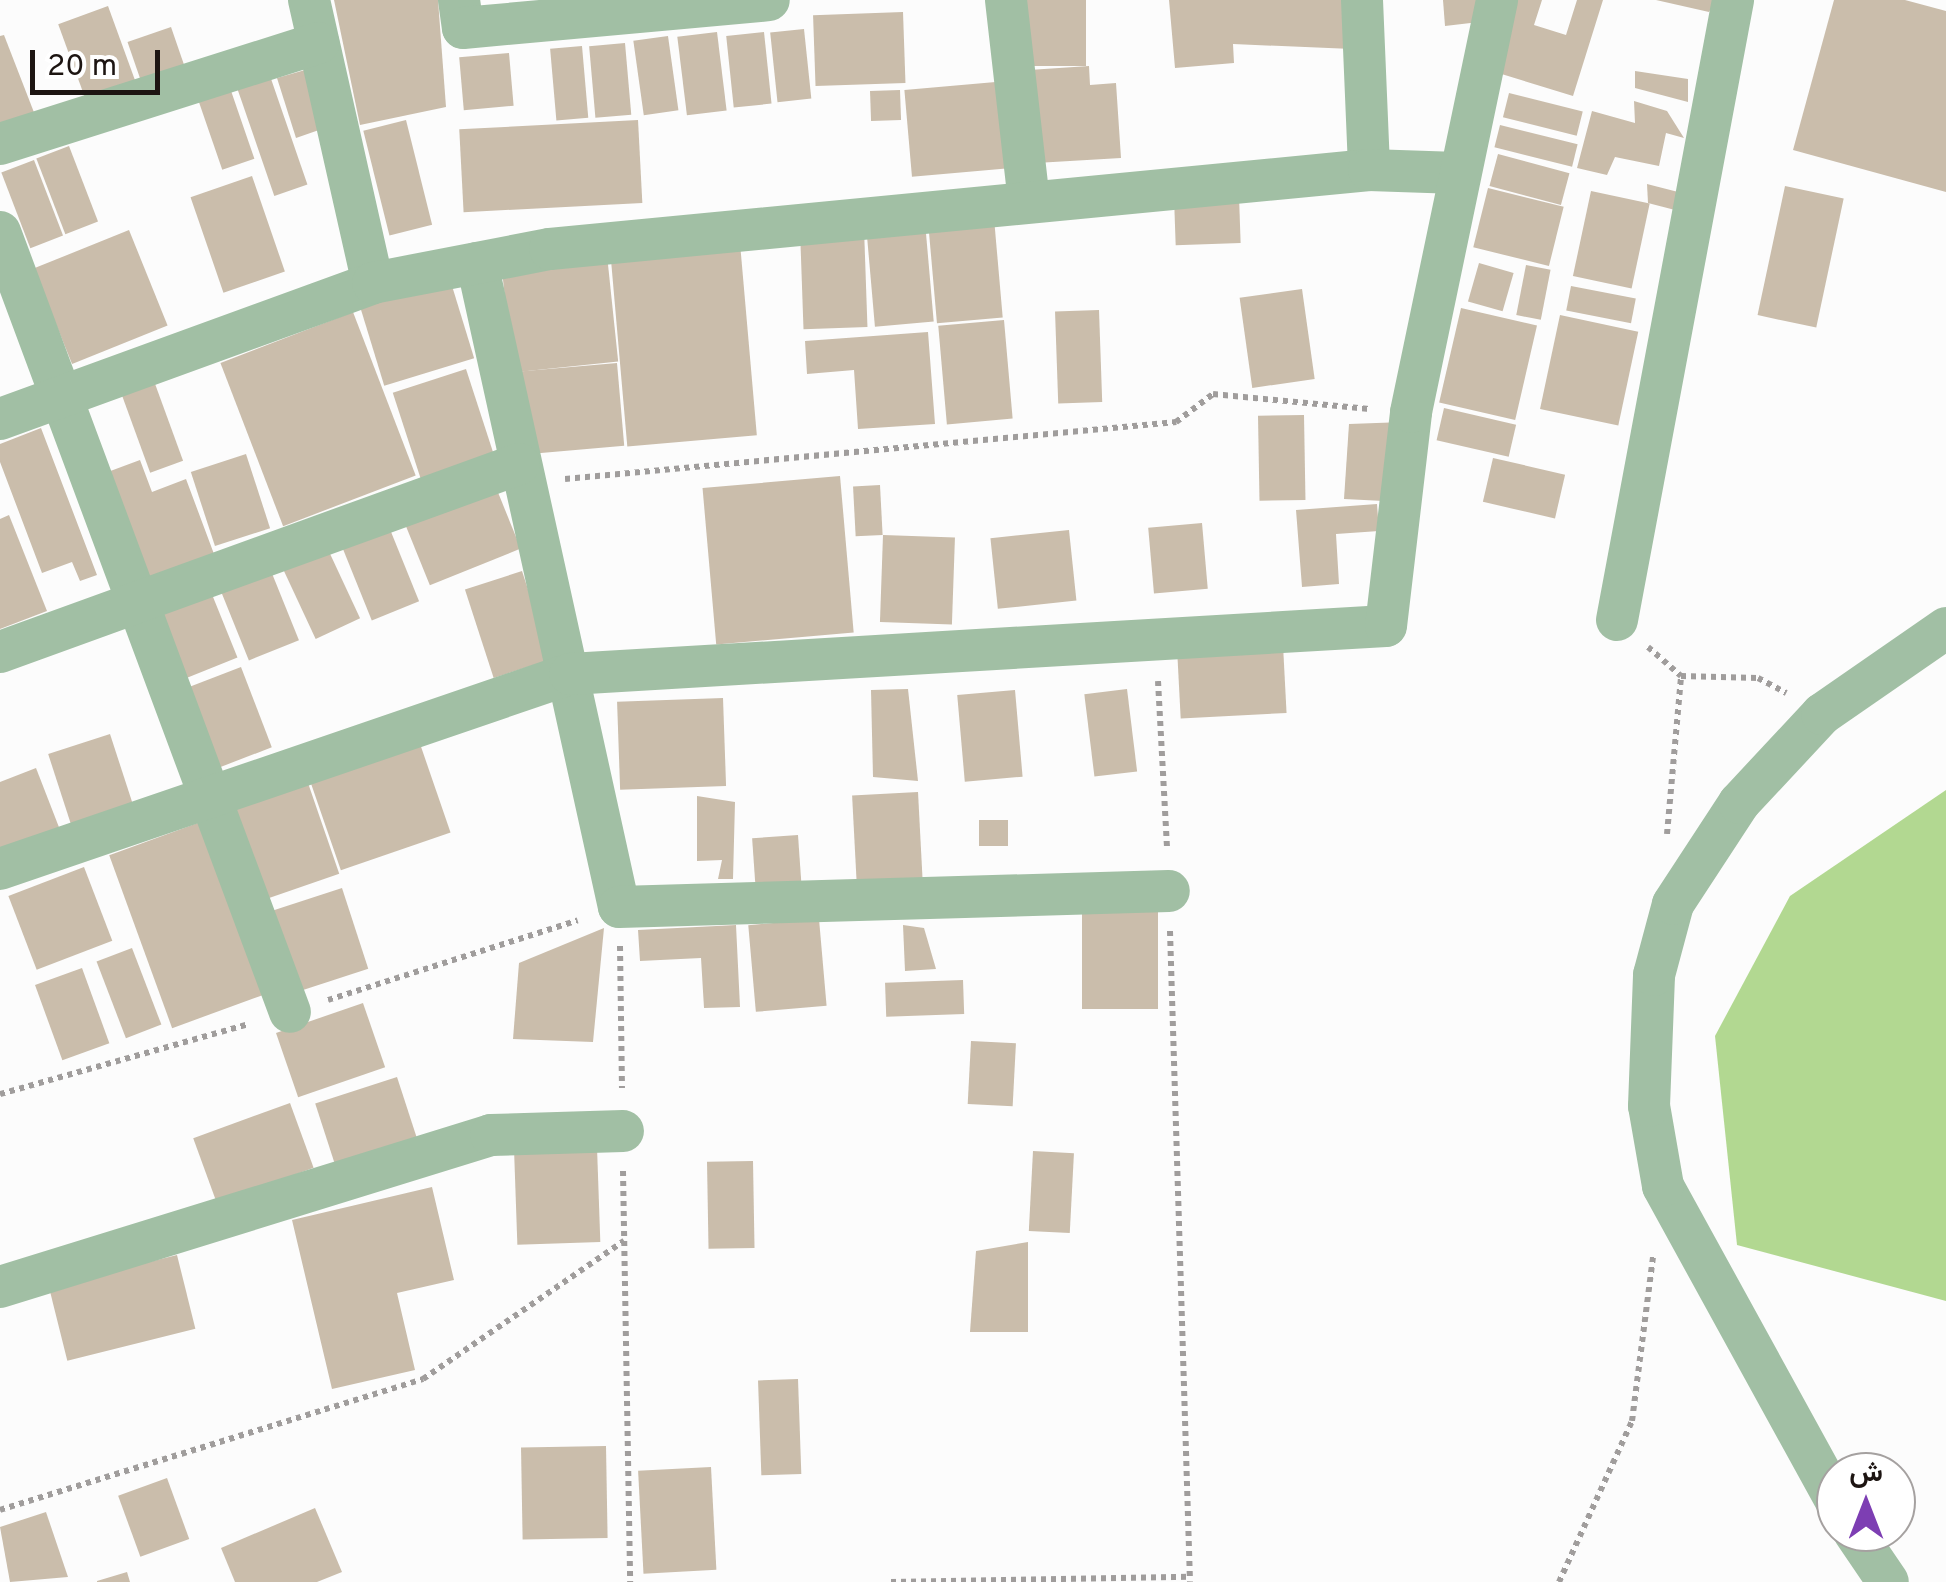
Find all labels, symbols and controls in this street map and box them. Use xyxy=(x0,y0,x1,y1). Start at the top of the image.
scale bar xyxy=(35,30,165,92)
text: 20 m xyxy=(47,49,117,86)
north arrow xyxy=(1816,1452,1916,1552)
text: ش xyxy=(1849,1456,1883,1492)

